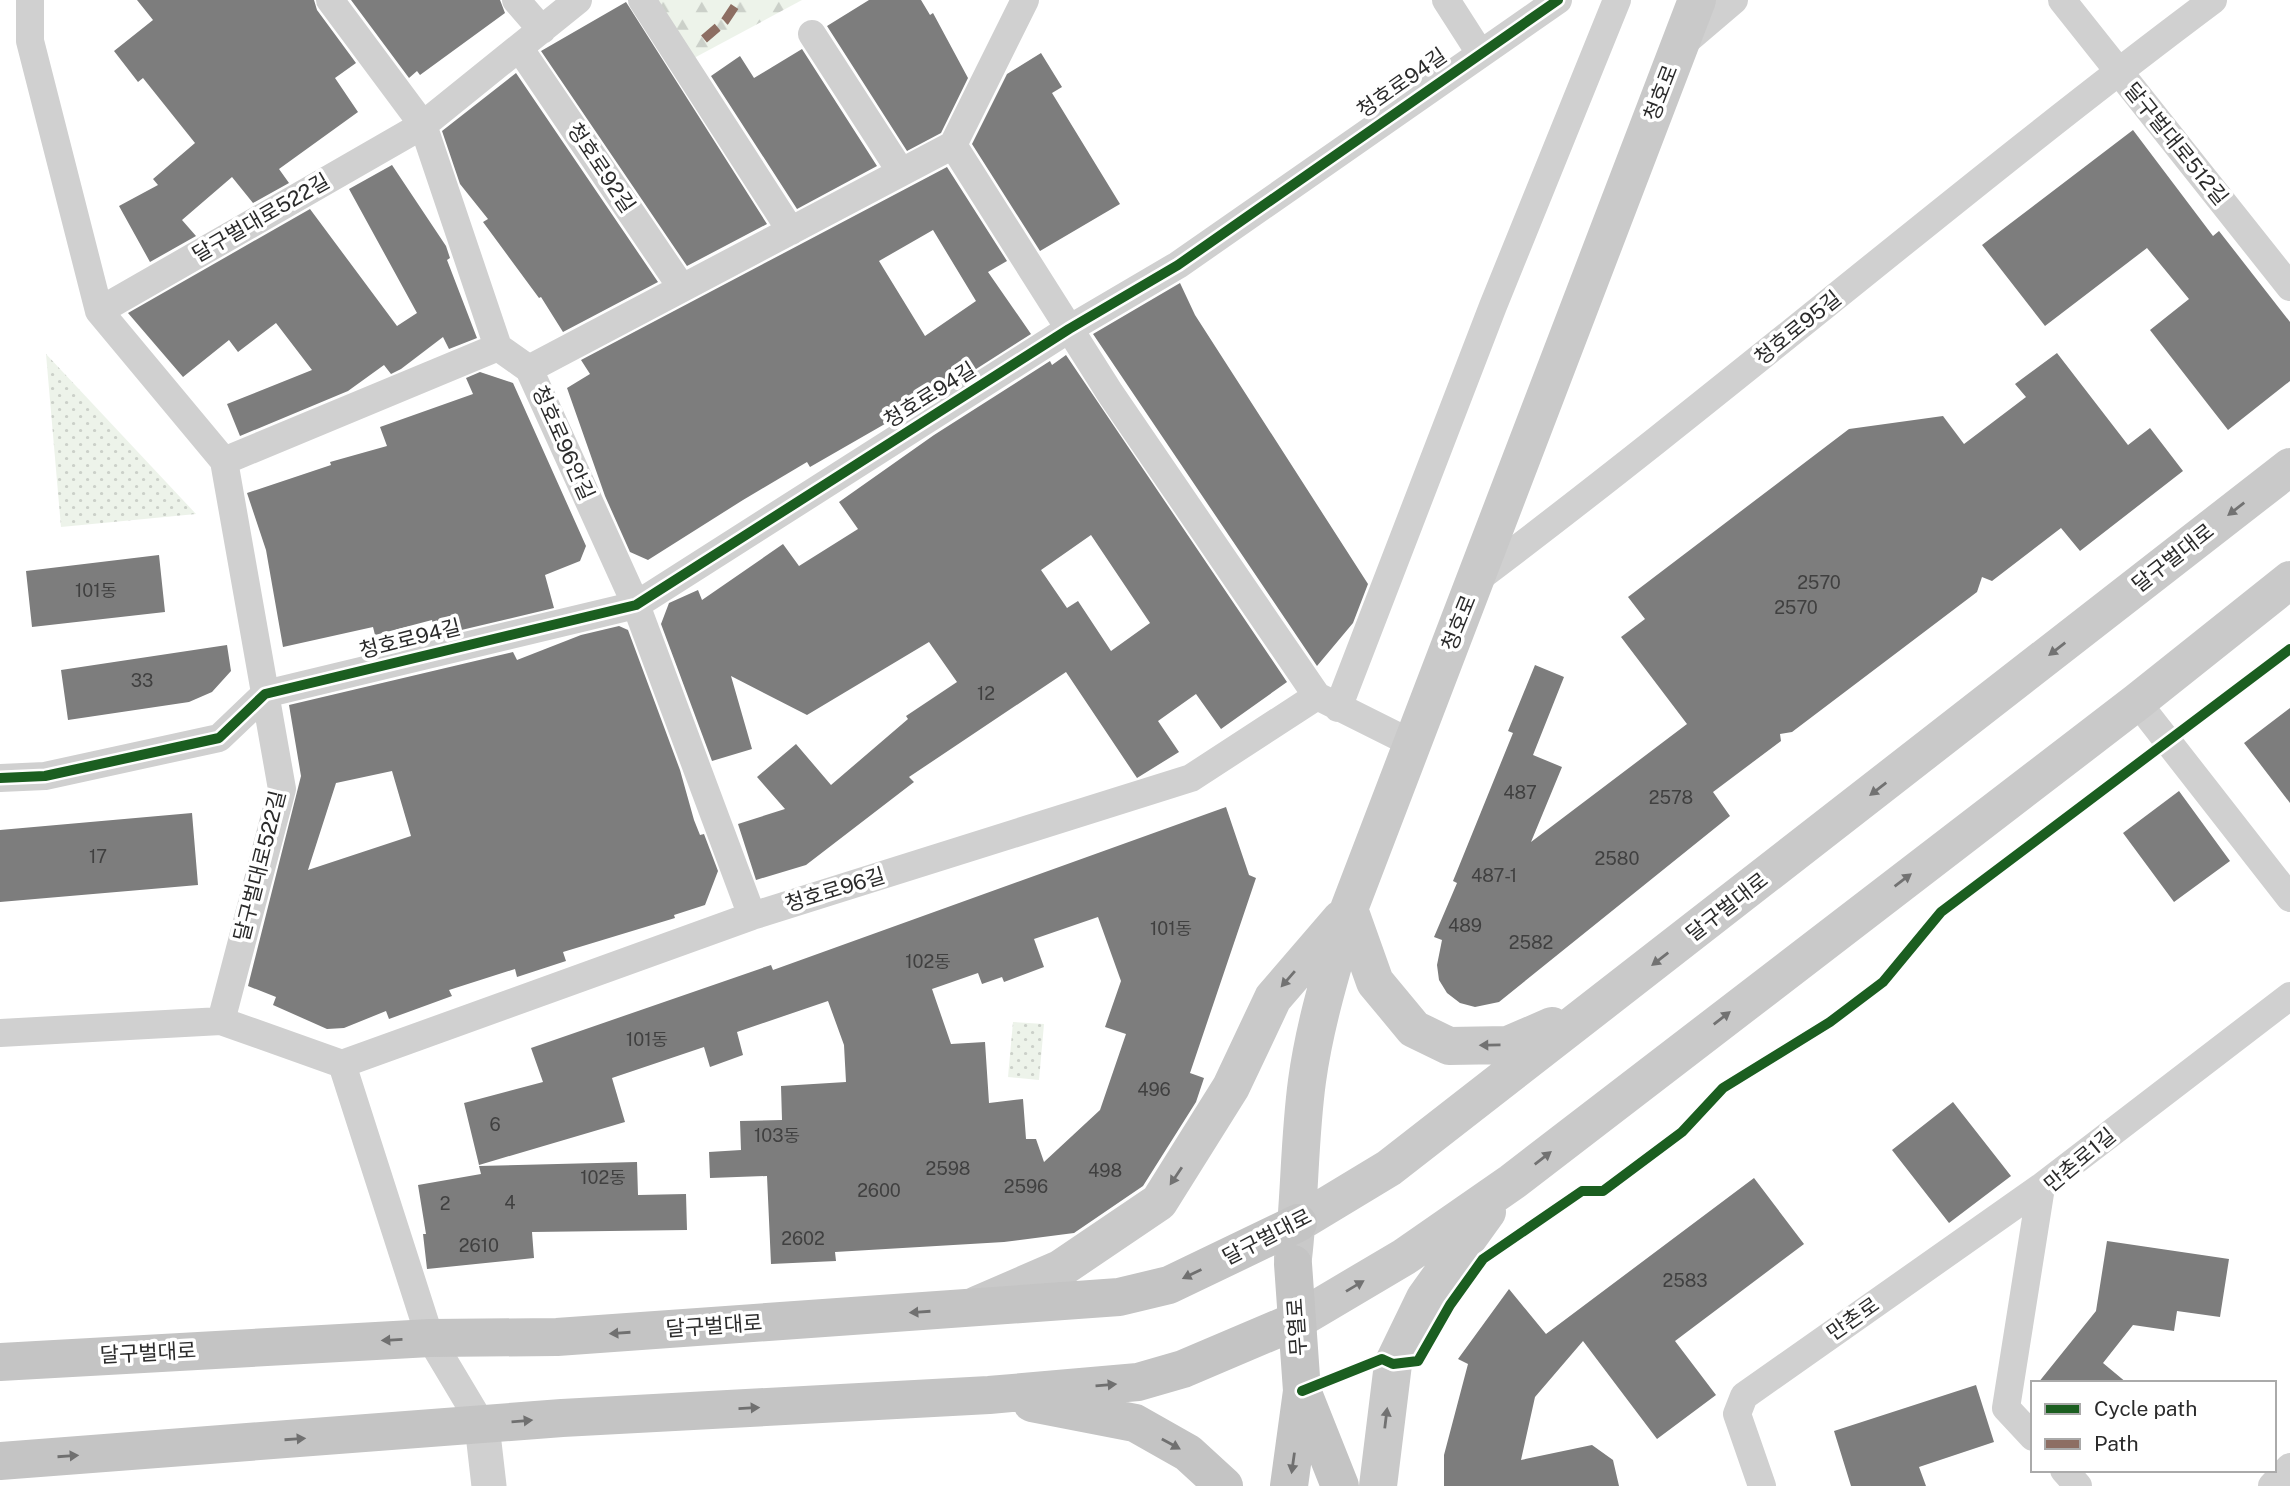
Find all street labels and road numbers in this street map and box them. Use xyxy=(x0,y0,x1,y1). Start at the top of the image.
street label: 청호로94길 xyxy=(1352,43,1451,123)
street label: 청호로 xyxy=(1638,61,1683,124)
street label: 달구벌대로512길 xyxy=(2119,77,2233,210)
street label: 청호로92길 xyxy=(562,118,641,217)
street label: 달구벌대로522길 xyxy=(188,168,334,267)
street label: 청호로95길 xyxy=(1749,285,1846,370)
street label: 청호로94길 xyxy=(879,357,980,433)
street label: 청호로96안길 xyxy=(527,382,600,504)
street label: 달구벌대로 xyxy=(2127,518,2218,597)
street label: 청호로 xyxy=(1436,591,1481,654)
street label: 청호로94길 xyxy=(357,614,463,663)
street label: 달구벌대로522길 xyxy=(229,788,290,944)
street label: 청호로96길 xyxy=(782,862,888,917)
street label: 달구벌대로 xyxy=(1681,867,1772,946)
street label: 만촌로1길 xyxy=(2039,1122,2121,1197)
street label: 달구벌대로 xyxy=(1218,1203,1315,1270)
street label: 만촌로 xyxy=(1822,1292,1884,1345)
street label: 무열로 xyxy=(1282,1297,1311,1357)
street label: 달구벌대로 xyxy=(665,1310,763,1341)
street label: 달구벌대로 xyxy=(99,1337,197,1368)

